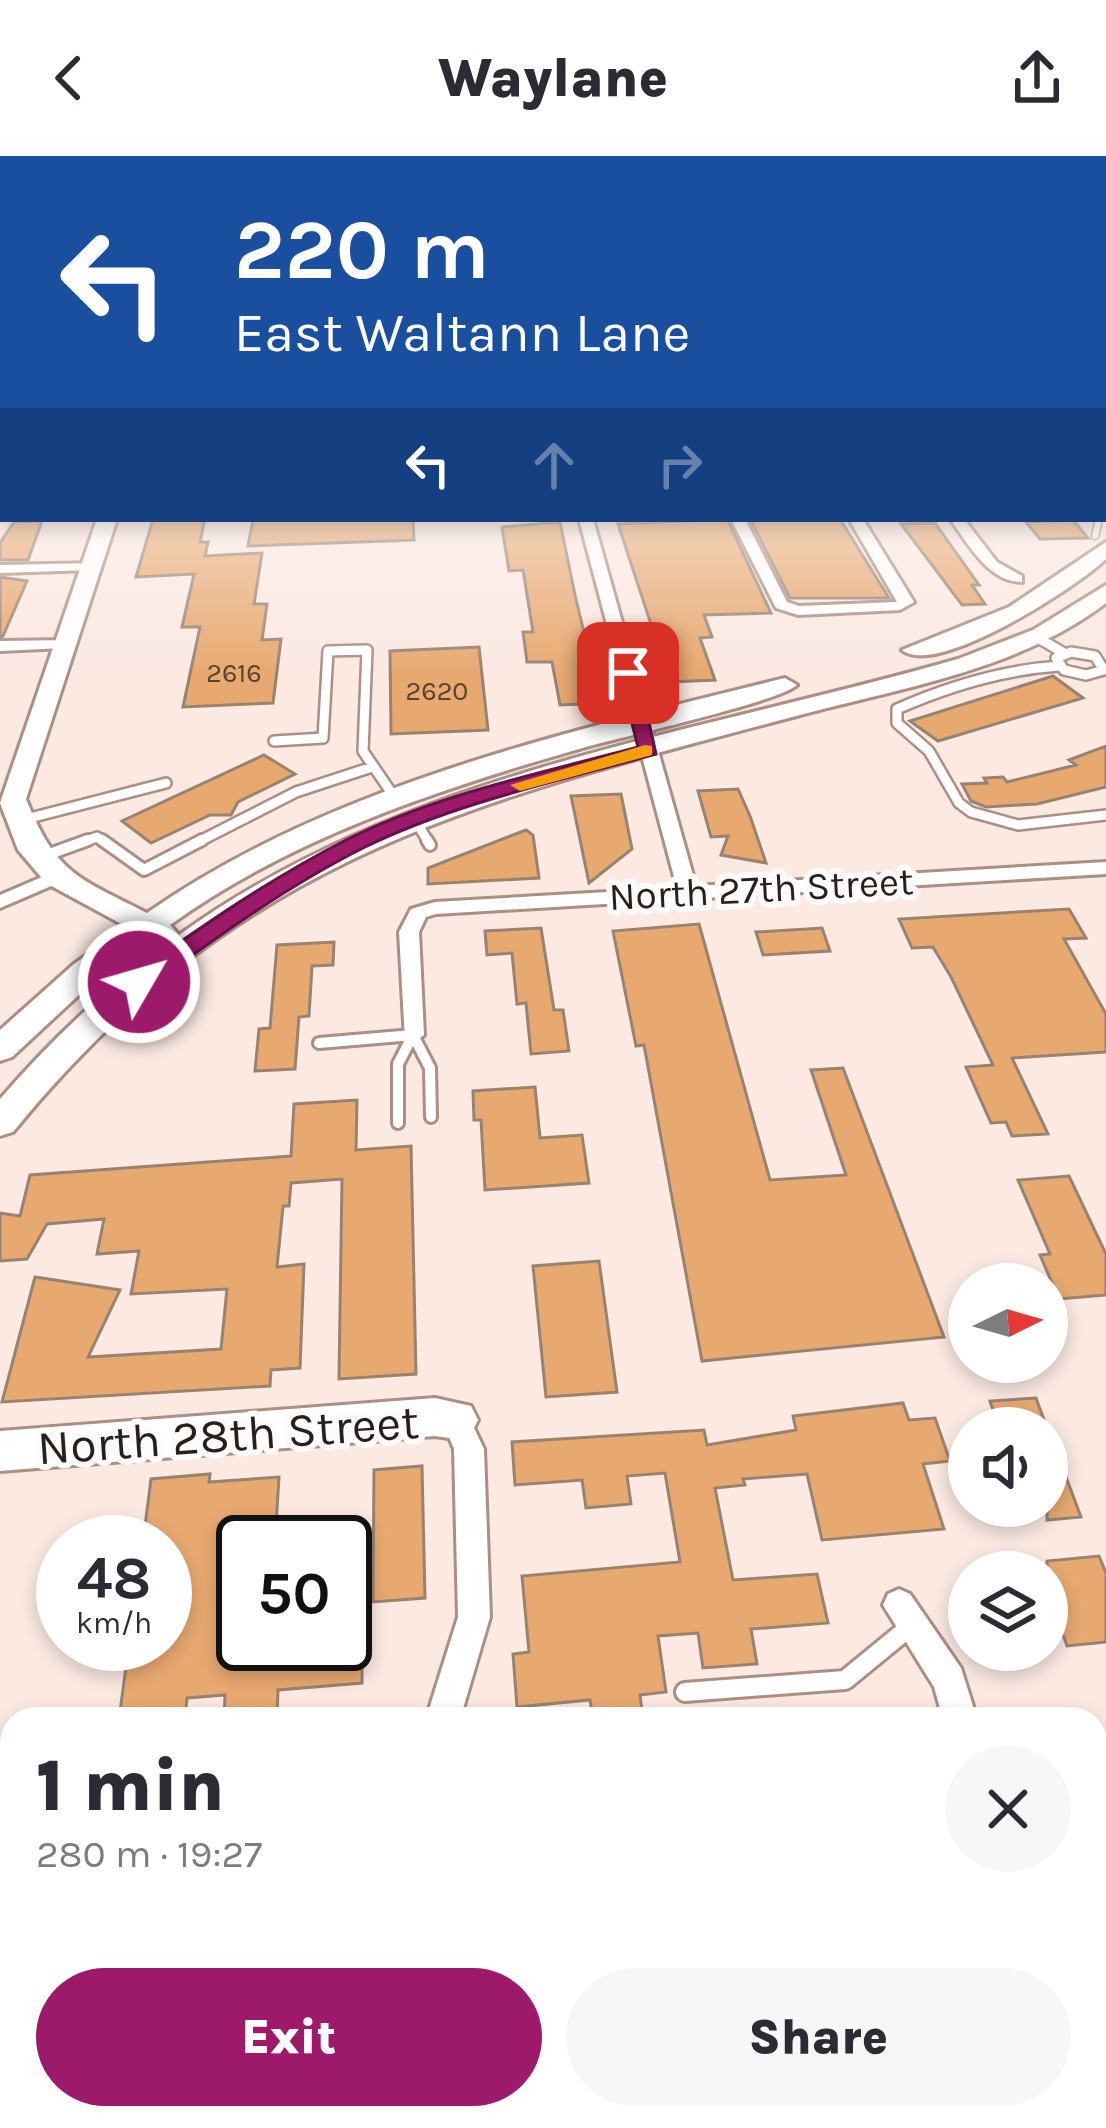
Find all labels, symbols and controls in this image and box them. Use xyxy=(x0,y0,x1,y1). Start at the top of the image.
icon: back xyxy=(36,45,102,111)
icon: share xyxy=(1004,45,1070,111)
text: Waylane xyxy=(438,46,668,110)
text: 220 m xyxy=(234,201,490,299)
icon: left xyxy=(36,204,192,360)
text: East Waltann Lane xyxy=(234,301,690,365)
icon: left xyxy=(395,432,461,498)
icon: ahead xyxy=(521,432,587,498)
icon: right xyxy=(647,432,713,498)
pin xyxy=(577,622,679,724)
icon: arrive xyxy=(595,640,661,706)
house number: 2616 xyxy=(206,657,262,689)
house number: 2620 xyxy=(406,675,468,707)
street label: North 27th Street xyxy=(608,858,915,920)
position arrow xyxy=(76,919,202,1045)
north arrow xyxy=(948,1263,1068,1383)
map controls xyxy=(948,1263,1068,1671)
street label: North 28th Street xyxy=(35,1394,421,1476)
button: sound xyxy=(948,1407,1068,1527)
speed limit sign: 50 xyxy=(216,1515,372,1671)
text: 48 xyxy=(77,1543,151,1613)
button: layers xyxy=(948,1551,1068,1671)
text: km/h xyxy=(76,1605,152,1641)
text: 1 min xyxy=(36,1744,225,1828)
button: close xyxy=(945,1746,1071,1872)
text: 280 m · 19:27 xyxy=(36,1831,262,1877)
button: Exit xyxy=(36,1968,542,2106)
button: Share xyxy=(566,1968,1071,2106)

